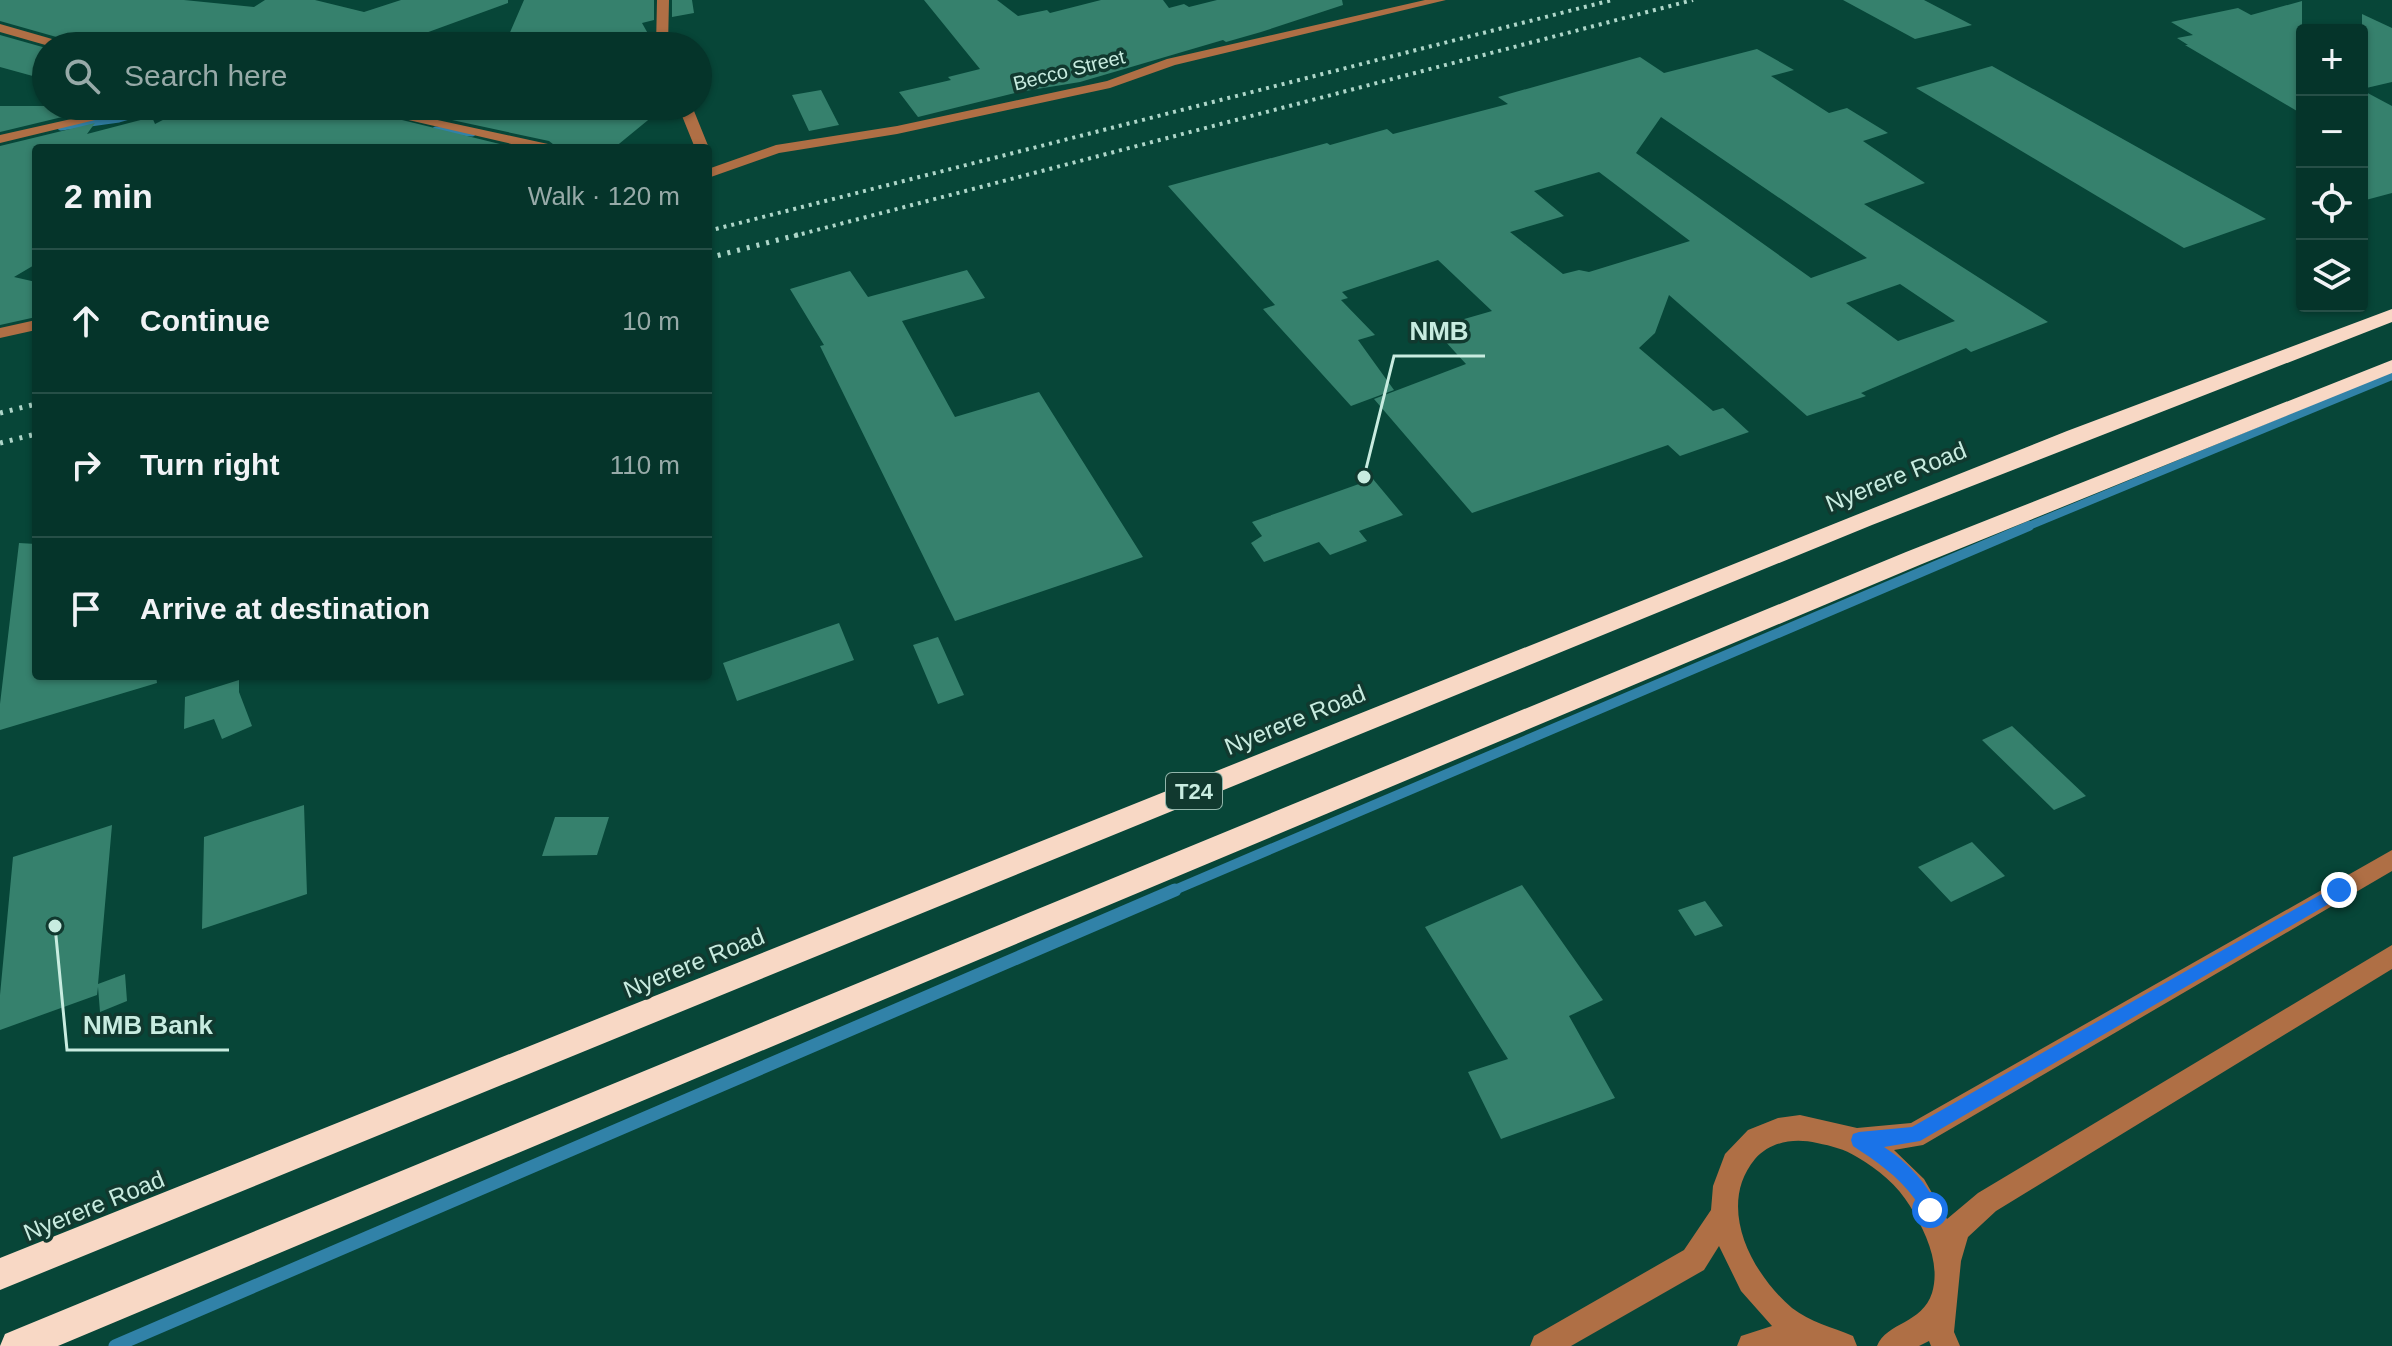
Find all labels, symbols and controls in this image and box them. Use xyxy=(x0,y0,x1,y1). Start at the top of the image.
map controls xyxy=(2296,24,2368,312)
button: + xyxy=(2296,24,2368,96)
search box xyxy=(32,32,712,120)
street label: Becco Street xyxy=(1011,45,1128,95)
icon: search xyxy=(60,54,104,98)
text: Search here xyxy=(124,59,287,92)
button: − xyxy=(2296,96,2368,168)
button: locate xyxy=(2296,168,2368,240)
text: 2 min xyxy=(64,177,153,215)
text: Walk · 120 m xyxy=(528,181,680,211)
button: layers xyxy=(2296,240,2368,312)
icon: ahead xyxy=(64,299,108,343)
text: Continue xyxy=(140,304,270,337)
text: 10 m xyxy=(622,306,680,336)
callout: NMB xyxy=(1394,306,1485,356)
text: NMB xyxy=(1409,316,1469,346)
street label: Nyerere Road xyxy=(1821,436,1970,517)
icon: right xyxy=(64,443,108,487)
text: Turn right xyxy=(140,448,279,481)
text: 110 m xyxy=(610,450,680,480)
icon: arrive xyxy=(64,587,108,631)
text: Arrive at destination xyxy=(140,592,430,625)
street label: Nyerere Road xyxy=(1220,679,1369,760)
road number: T24 xyxy=(1166,773,1222,809)
route end xyxy=(2321,872,2357,908)
street label: Nyerere Road xyxy=(619,922,768,1003)
callout: NMB Bank xyxy=(67,1000,229,1050)
text: NMB Bank xyxy=(83,1010,214,1040)
street label: Nyerere Road xyxy=(19,1165,168,1246)
route start xyxy=(1912,1192,1948,1228)

